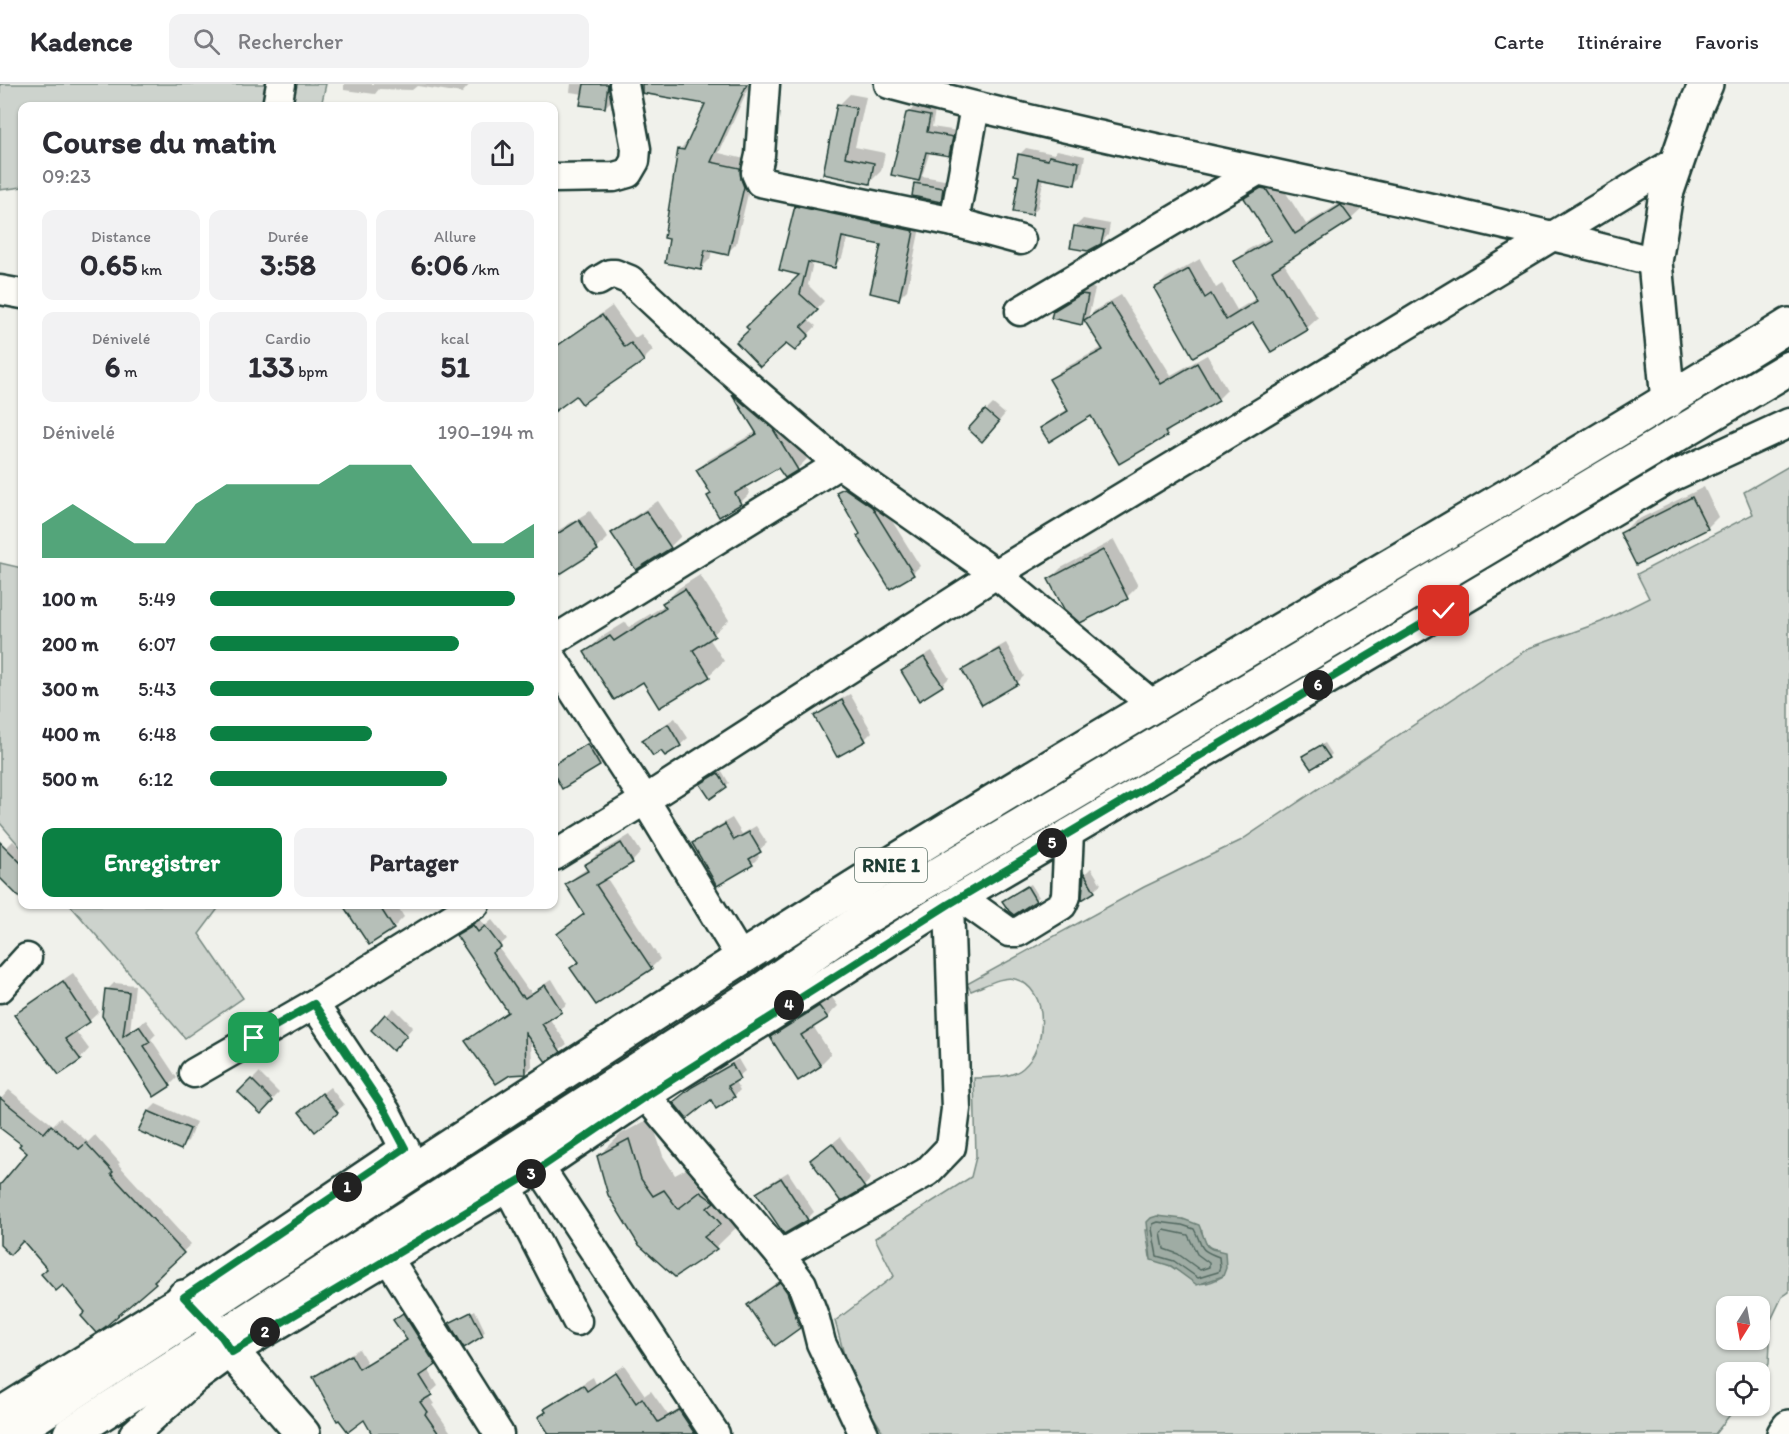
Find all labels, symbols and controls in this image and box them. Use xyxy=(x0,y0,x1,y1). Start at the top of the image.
search box xyxy=(169,14,589,68)
text: Kadence xyxy=(30,24,133,58)
icon: search xyxy=(190,25,223,58)
text: Rechercher xyxy=(238,28,343,55)
text: Carte xyxy=(1494,29,1544,54)
text: Itinéraire xyxy=(1577,29,1662,54)
text: Favoris xyxy=(1695,29,1759,54)
text: Course du matin xyxy=(42,122,276,161)
button: share xyxy=(471,122,534,185)
text: 09:23 xyxy=(42,164,91,188)
text: Distance xyxy=(91,227,151,246)
text: Durée xyxy=(267,227,309,246)
text: Allure xyxy=(434,227,476,246)
text: 0.65 xyxy=(80,246,137,283)
text: 3:58 xyxy=(260,246,316,283)
text: 6:06 xyxy=(410,246,468,283)
text: km xyxy=(137,260,162,279)
text: /km xyxy=(468,260,500,279)
text: Dénivelé xyxy=(92,329,150,348)
text: Cardio xyxy=(265,329,311,348)
text: kcal xyxy=(441,329,469,348)
text: 6 xyxy=(105,348,120,385)
text: 133 xyxy=(248,348,295,385)
text: 51 xyxy=(440,348,470,385)
text: m xyxy=(120,362,137,381)
text: bpm xyxy=(295,362,328,381)
text: Dénivelé xyxy=(42,420,115,444)
text: 190–194 m xyxy=(438,420,534,444)
pin xyxy=(1418,585,1469,636)
text: 100 m xyxy=(42,587,97,611)
text: 5:49 xyxy=(138,587,176,611)
icon: check xyxy=(1427,594,1460,627)
text: 200 m xyxy=(42,632,98,656)
text: 6:07 xyxy=(138,632,176,656)
pin: 6 xyxy=(1303,670,1333,700)
text: 6 xyxy=(1314,675,1322,694)
text: 300 m xyxy=(42,677,99,701)
text: 5:43 xyxy=(138,677,176,701)
text: 400 m xyxy=(42,722,100,746)
text: 6:48 xyxy=(138,722,176,746)
text: 500 m xyxy=(42,767,98,791)
text: 6:12 xyxy=(138,767,173,791)
button: Enregistrer xyxy=(42,828,282,897)
button: Partager xyxy=(294,828,534,897)
pin: 5 xyxy=(1037,828,1067,858)
text: 5 xyxy=(1048,833,1056,852)
road number: RNIE 1 xyxy=(855,848,927,882)
pin: 4 xyxy=(774,990,804,1020)
text: 4 xyxy=(784,995,794,1014)
pin xyxy=(228,1012,279,1063)
icon: arrive xyxy=(237,1021,270,1054)
pin: 3 xyxy=(516,1159,546,1189)
text: 3 xyxy=(527,1164,535,1183)
pin: 1 xyxy=(332,1172,362,1202)
text: 1 xyxy=(343,1177,351,1196)
north arrow xyxy=(1716,1296,1770,1350)
map controls xyxy=(1716,1296,1770,1416)
pin: 2 xyxy=(250,1317,280,1347)
text: 2 xyxy=(261,1322,269,1341)
button: locate xyxy=(1716,1362,1770,1416)

